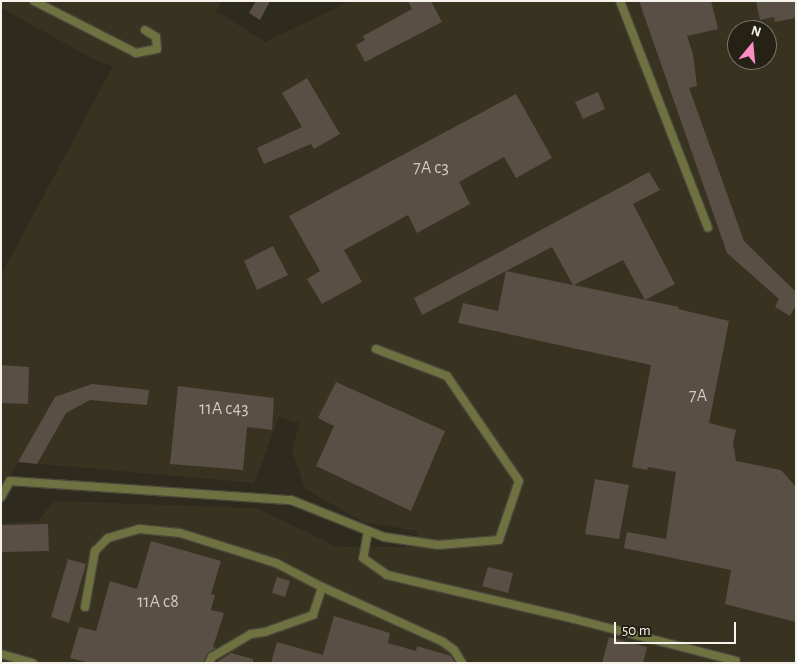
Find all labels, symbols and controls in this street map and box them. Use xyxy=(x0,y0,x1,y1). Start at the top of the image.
north arrow xyxy=(727,20,777,70)
text: N xyxy=(749,23,763,40)
house number: 7А с3 xyxy=(413,157,449,179)
house number: 7А xyxy=(689,385,707,407)
house number: 11А с43 xyxy=(199,398,249,420)
house number: 11А с8 xyxy=(137,591,179,613)
scale bar xyxy=(617,612,740,644)
text: 50 m xyxy=(622,623,651,638)

